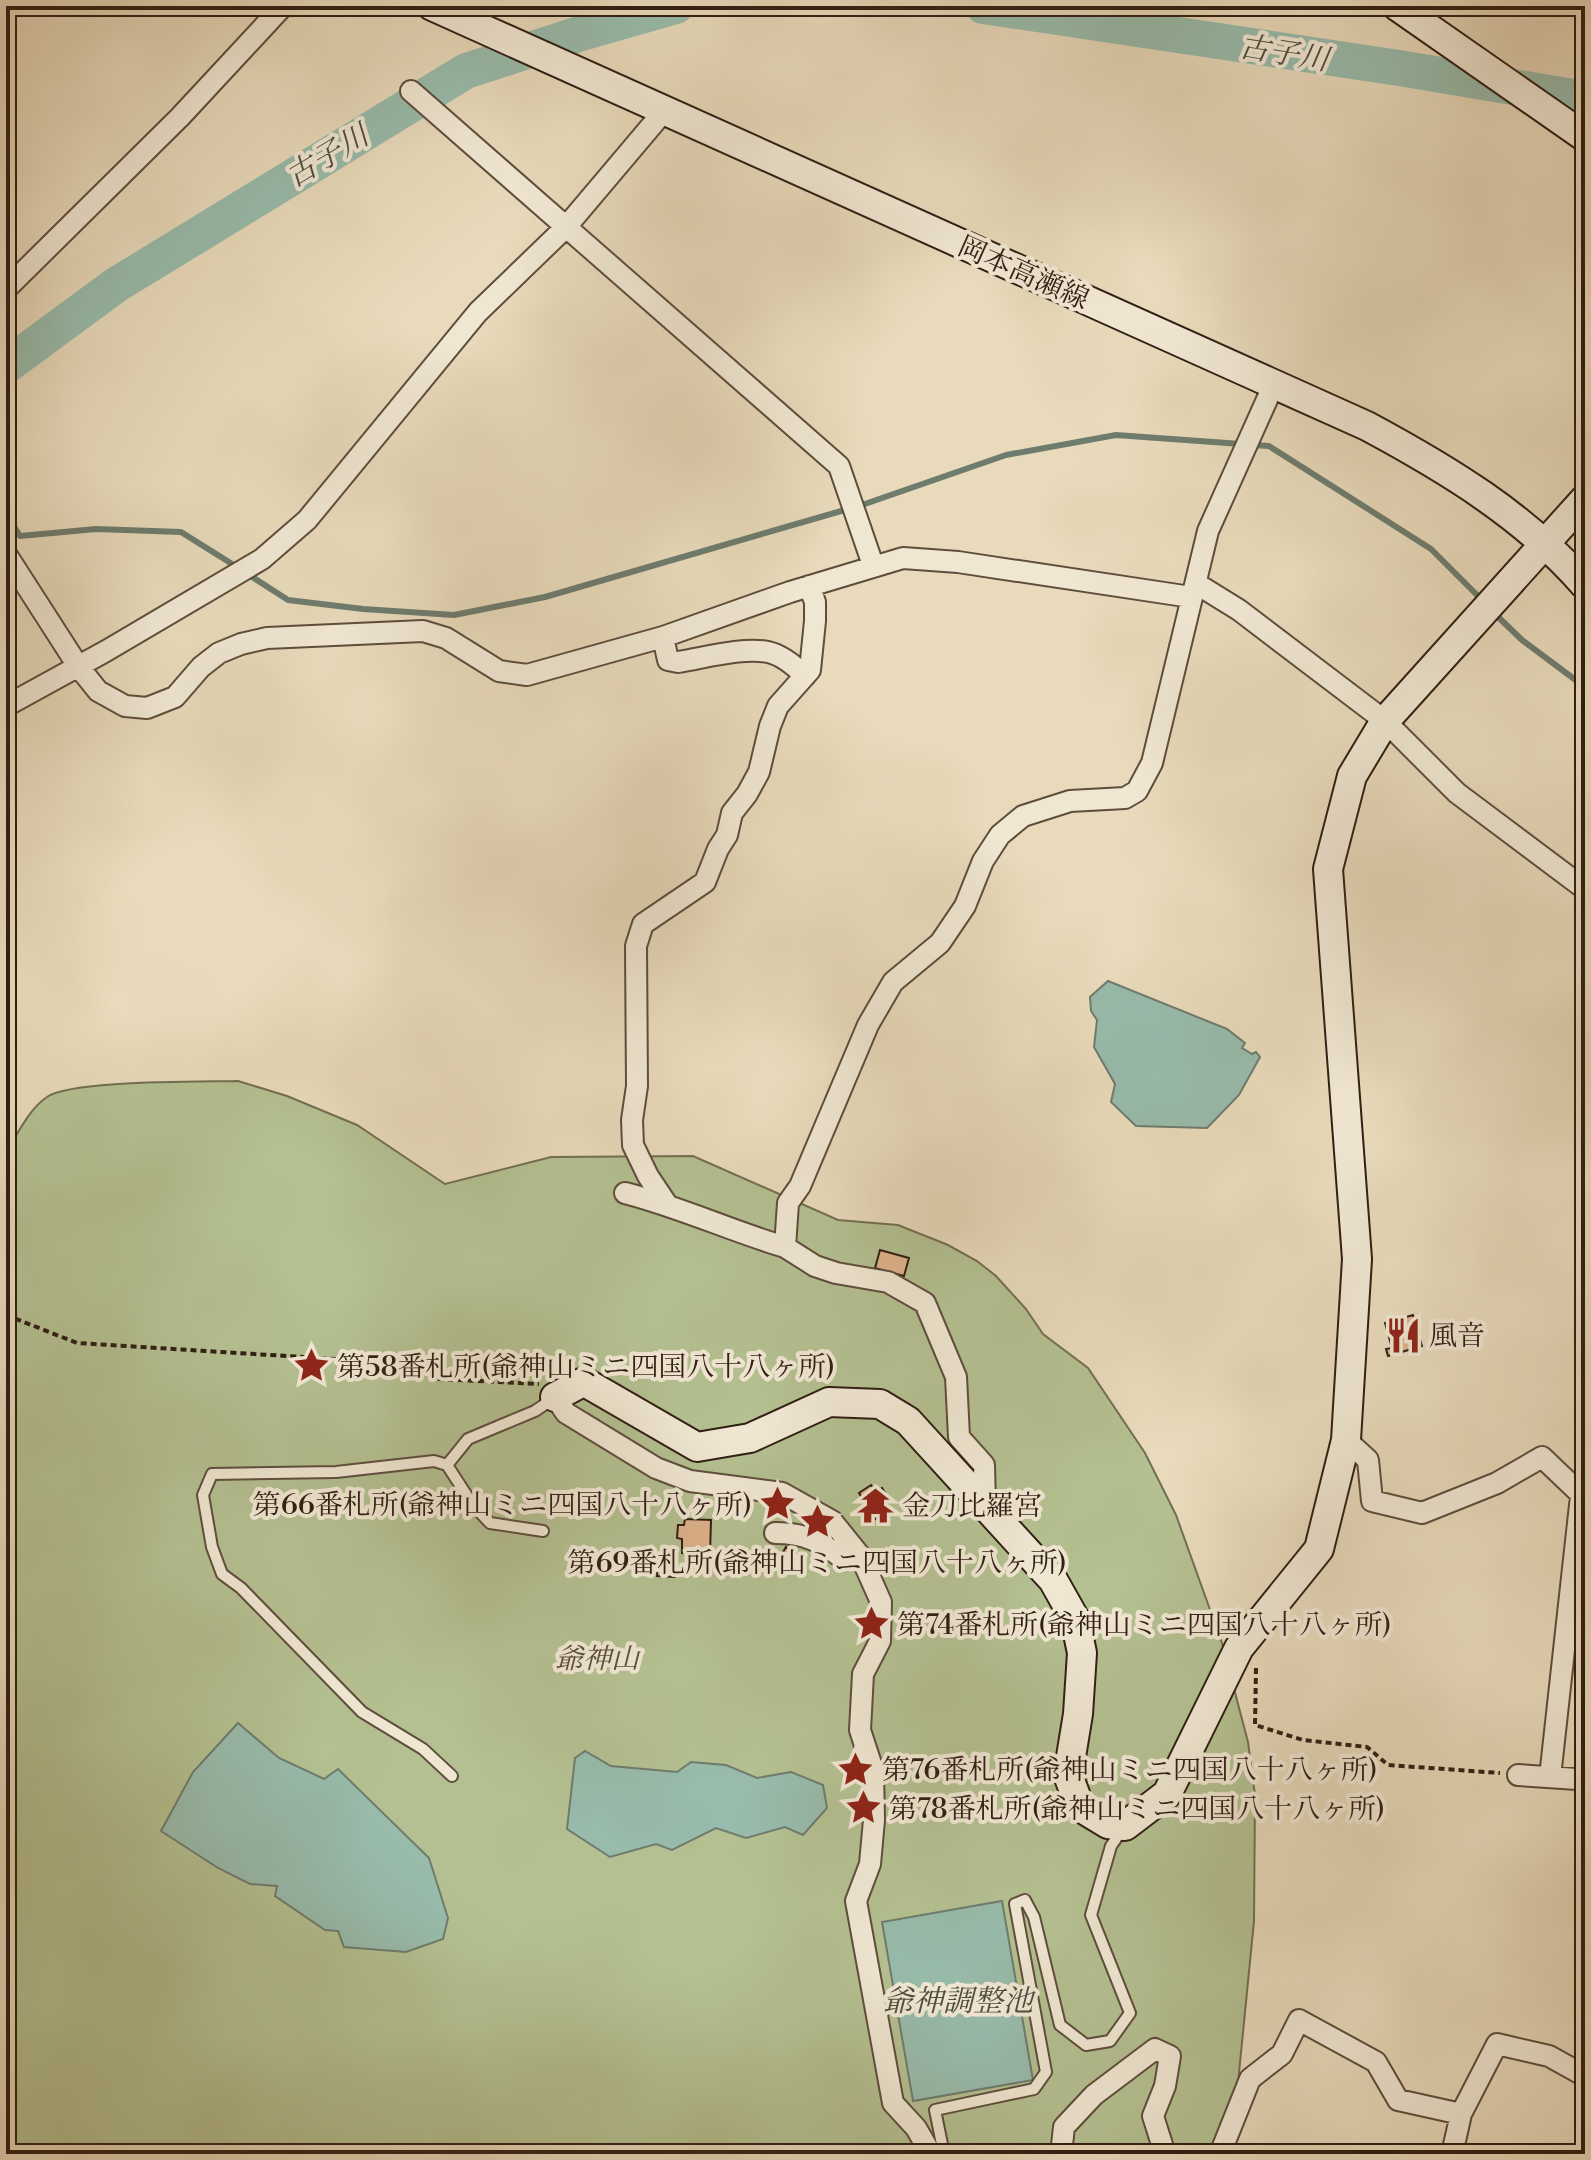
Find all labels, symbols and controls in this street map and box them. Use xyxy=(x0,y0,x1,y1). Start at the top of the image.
water label: 古子川 xyxy=(1236,28,1334,80)
water label: 古子川 xyxy=(279,116,378,196)
street label: 岡本高瀬線 xyxy=(952,229,1094,318)
restaurant icon: 風音 xyxy=(1384,1316,1422,1354)
place label: 風音 xyxy=(1429,1319,1485,1354)
place icon: 第58番札所(爺神山ミニ四国八十八ヶ所) xyxy=(292,1347,330,1385)
place label: 第58番札所(爺神山ミニ四国八十八ヶ所) xyxy=(337,1350,835,1385)
place icon: 第66番札所(爺神山ミニ四国八十八ヶ所) xyxy=(759,1485,797,1523)
temple icon: 金刀比羅宮 xyxy=(857,1486,895,1524)
place label: 第66番札所(爺神山ミニ四国八十八ヶ所) xyxy=(253,1488,752,1523)
place label: 金刀比羅宮 xyxy=(902,1489,1042,1524)
place icon: 第69番札所(爺神山ミニ四国八十八ヶ所) xyxy=(798,1503,836,1541)
place label: 第69番札所(爺神山ミニ四国八十八ヶ所) xyxy=(567,1546,1067,1581)
place icon: 第74番札所(爺神山ミニ四国八十八ヶ所) xyxy=(852,1605,890,1643)
place label: 第74番札所(爺神山ミニ四国八十八ヶ所) xyxy=(897,1608,1392,1643)
park label: 爺神山 xyxy=(555,1642,641,1677)
place icon: 第76番札所(爺神山ミニ四国八十八ヶ所) xyxy=(837,1750,875,1788)
place label: 第76番札所(爺神山ミニ四国八十八ヶ所) xyxy=(882,1753,1378,1788)
place icon: 第78番札所(爺神山ミニ四国八十八ヶ所) xyxy=(844,1789,882,1827)
place label: 第78番札所(爺神山ミニ四国八十八ヶ所) xyxy=(889,1792,1385,1827)
water label: 爺神調整池 xyxy=(883,1983,1036,2021)

